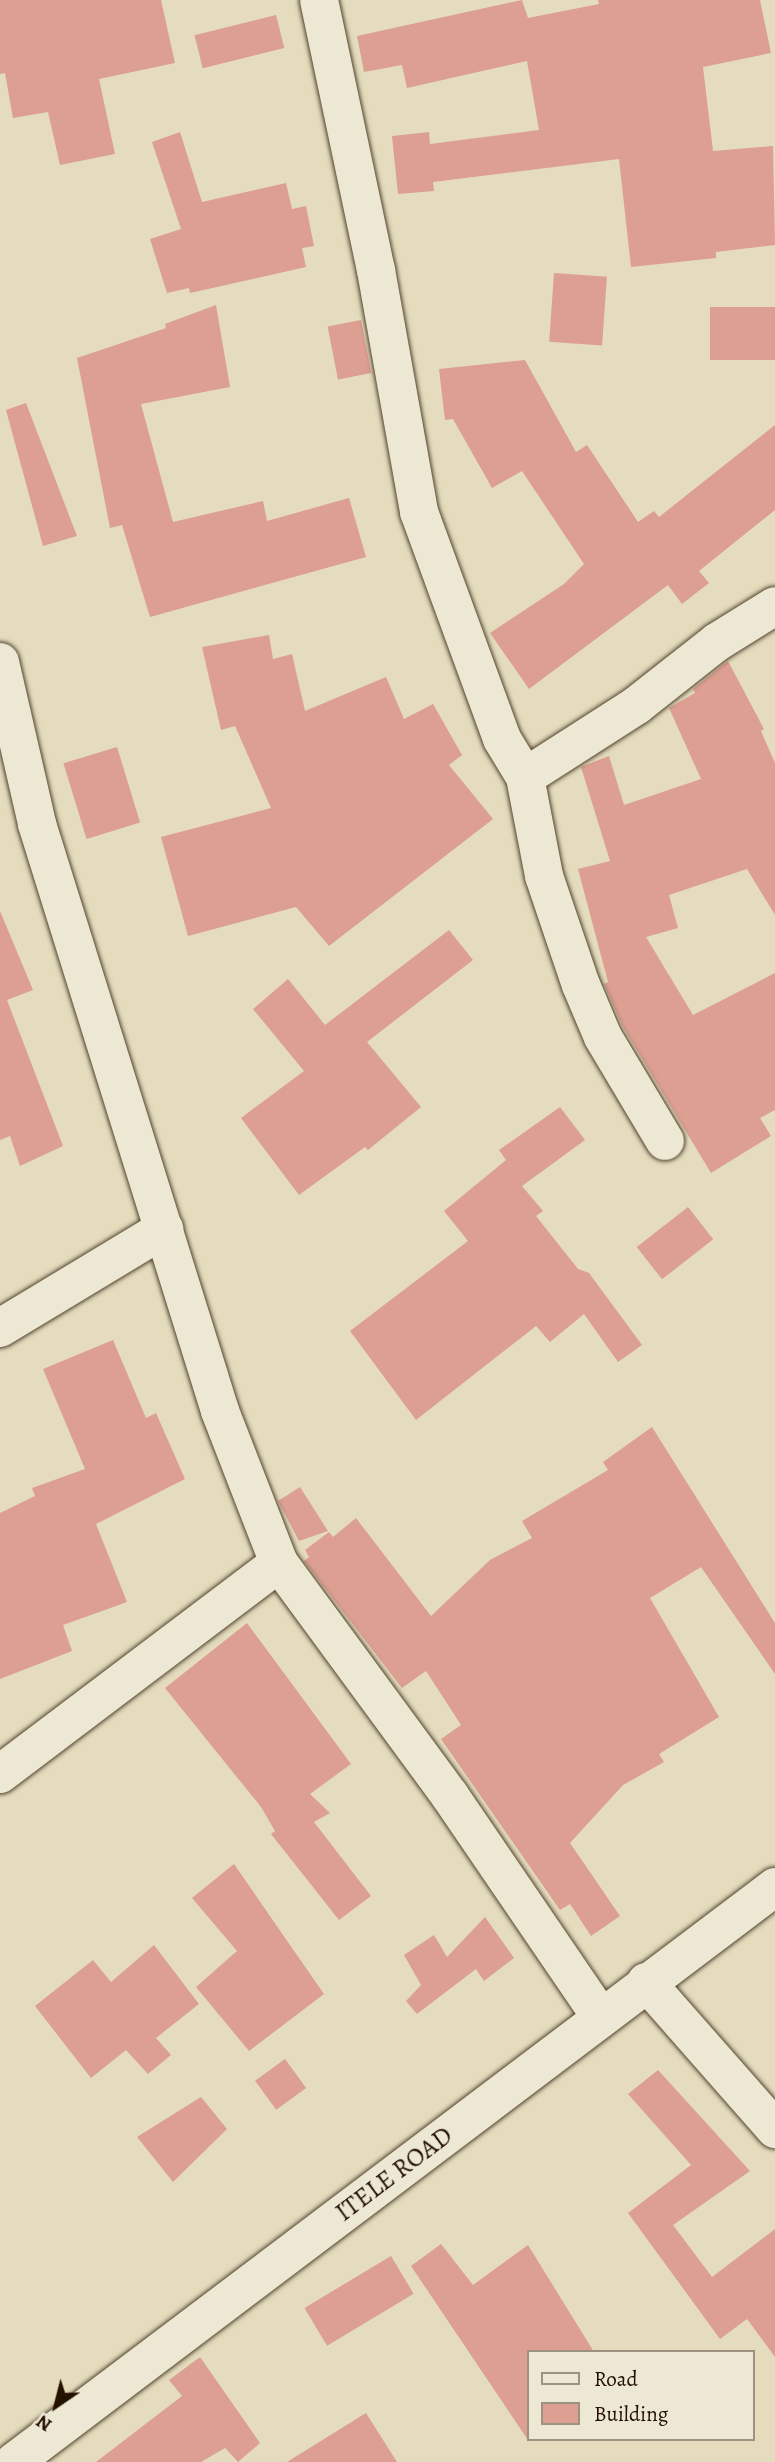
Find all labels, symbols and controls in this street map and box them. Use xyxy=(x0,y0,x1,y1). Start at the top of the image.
street label: ITELE ROAD xyxy=(329,2120,459,2228)
legend xyxy=(526,2350,754,2441)
text: Road xyxy=(594,2365,638,2393)
north arrow xyxy=(21,2371,91,2441)
text: Building xyxy=(594,2400,668,2428)
text: N xyxy=(31,2409,57,2438)

